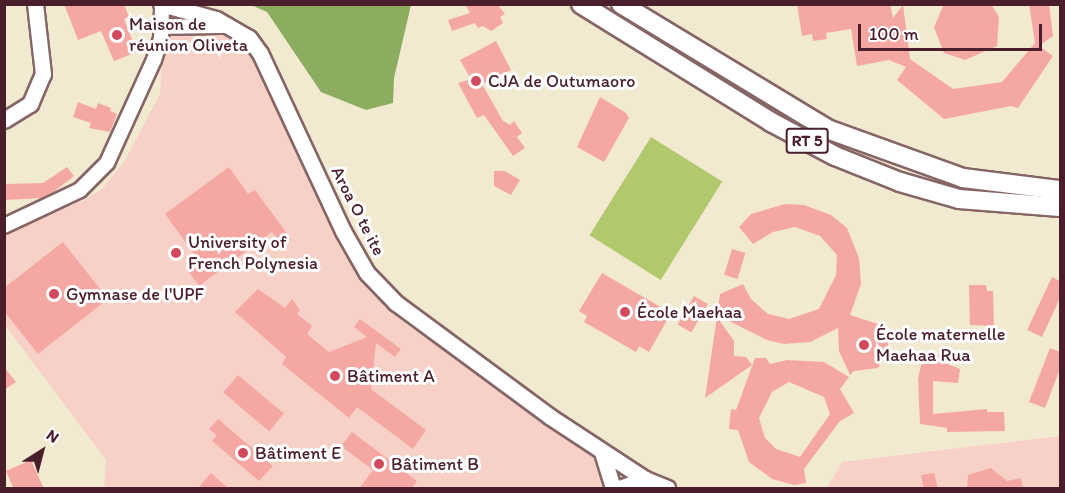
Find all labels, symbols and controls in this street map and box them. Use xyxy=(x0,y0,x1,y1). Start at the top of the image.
scale bar xyxy=(861,12,1046,50)
place label: Maison de réunion Oliveta xyxy=(129,14,248,57)
text: 100 m xyxy=(869,23,919,45)
marker: Maison de réunion Oliveta xyxy=(110,28,124,42)
place label: CJA de Outumaoro xyxy=(488,70,635,92)
marker: CJA de Outumaoro xyxy=(469,74,483,88)
road number: RT 5 xyxy=(784,128,830,154)
street label: Aroa O te ite xyxy=(326,163,390,259)
place label: University of French Polynesia xyxy=(188,232,318,274)
marker: University of French Polynesia xyxy=(169,246,183,260)
place label: Gymnase de l'UPF xyxy=(66,283,204,305)
marker: Gymnase de l'UPF xyxy=(47,287,61,301)
place label: École Maehaa xyxy=(637,301,743,323)
marker: École Maehaa xyxy=(618,305,632,319)
place label: École maternelle Maehaa Rua xyxy=(876,324,1006,366)
marker: École maternelle Maehaa Rua xyxy=(857,338,871,352)
place label: Bâtiment A xyxy=(347,365,435,387)
marker: Bâtiment A xyxy=(328,369,342,383)
north arrow xyxy=(12,421,72,481)
text: N xyxy=(43,425,63,447)
place label: Bâtiment E xyxy=(255,442,341,464)
marker: Bâtiment E xyxy=(236,446,250,460)
place label: Bâtiment B xyxy=(391,453,479,475)
marker: Bâtiment B xyxy=(372,457,386,471)

